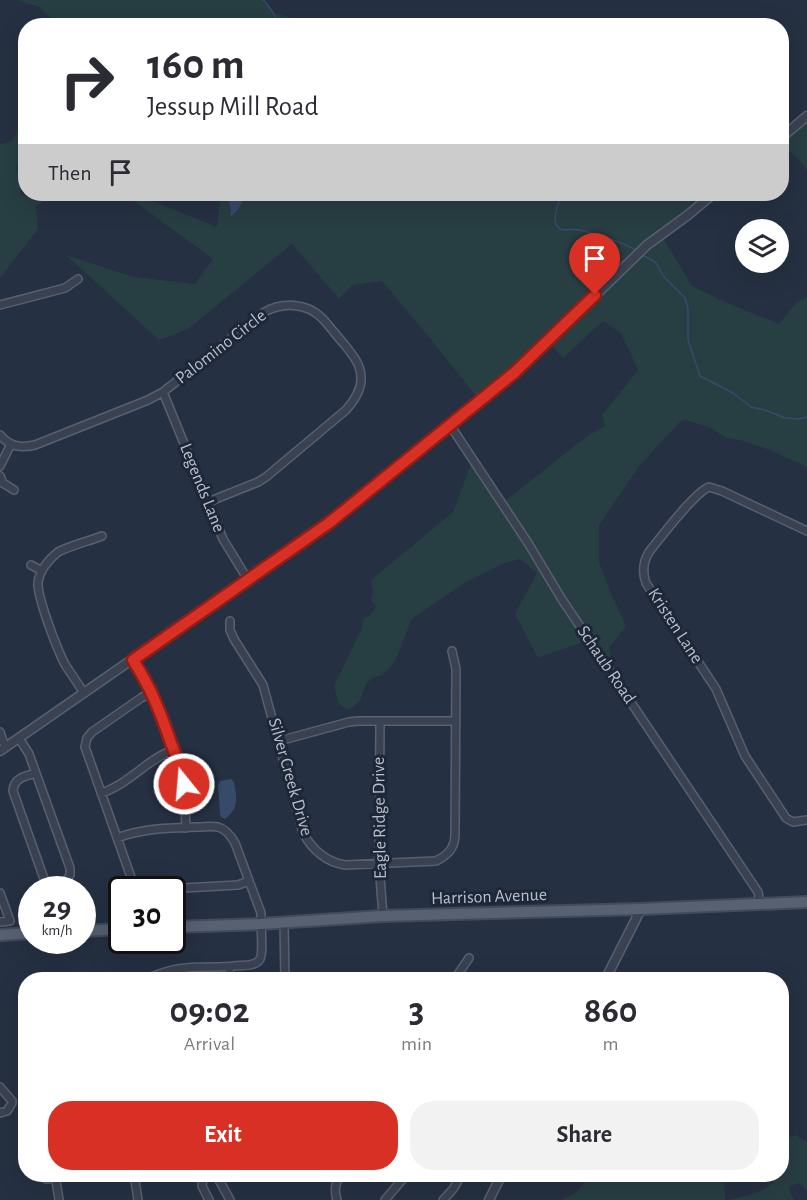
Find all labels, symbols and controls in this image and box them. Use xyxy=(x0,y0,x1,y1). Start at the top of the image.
icon: right xyxy=(48,42,126,120)
text: 160 m xyxy=(147,44,245,86)
text: Jessup Mill Road xyxy=(147,93,319,120)
icon: arrive xyxy=(104,156,137,189)
text: Then xyxy=(48,162,92,184)
map controls xyxy=(735,219,789,273)
button: layers xyxy=(735,219,789,273)
pin xyxy=(569,233,620,295)
icon: arrive xyxy=(578,242,611,275)
street label: Palomino Circle xyxy=(172,306,270,388)
street label: Legends Lane xyxy=(176,441,228,535)
street label: Kristen Lane xyxy=(644,585,706,667)
street label: Schaub Road xyxy=(573,623,639,707)
street label: Silver Creek Drive xyxy=(265,716,315,838)
position arrow xyxy=(152,752,216,816)
street label: Eagle Ridge Drive xyxy=(370,757,390,879)
speed limit sign: 30 xyxy=(108,876,186,954)
street label: Harrison Avenue xyxy=(431,886,547,908)
text: 29 xyxy=(43,893,71,923)
text: km/h xyxy=(42,923,72,938)
text: 09:02 xyxy=(169,993,250,1029)
text: 3 xyxy=(409,993,424,1029)
text: 860 xyxy=(584,993,638,1029)
text: Arrival xyxy=(184,1034,235,1054)
text: min xyxy=(401,1034,432,1054)
text: m xyxy=(603,1034,619,1054)
button: Exit xyxy=(48,1101,398,1170)
button: Share xyxy=(410,1101,759,1170)

